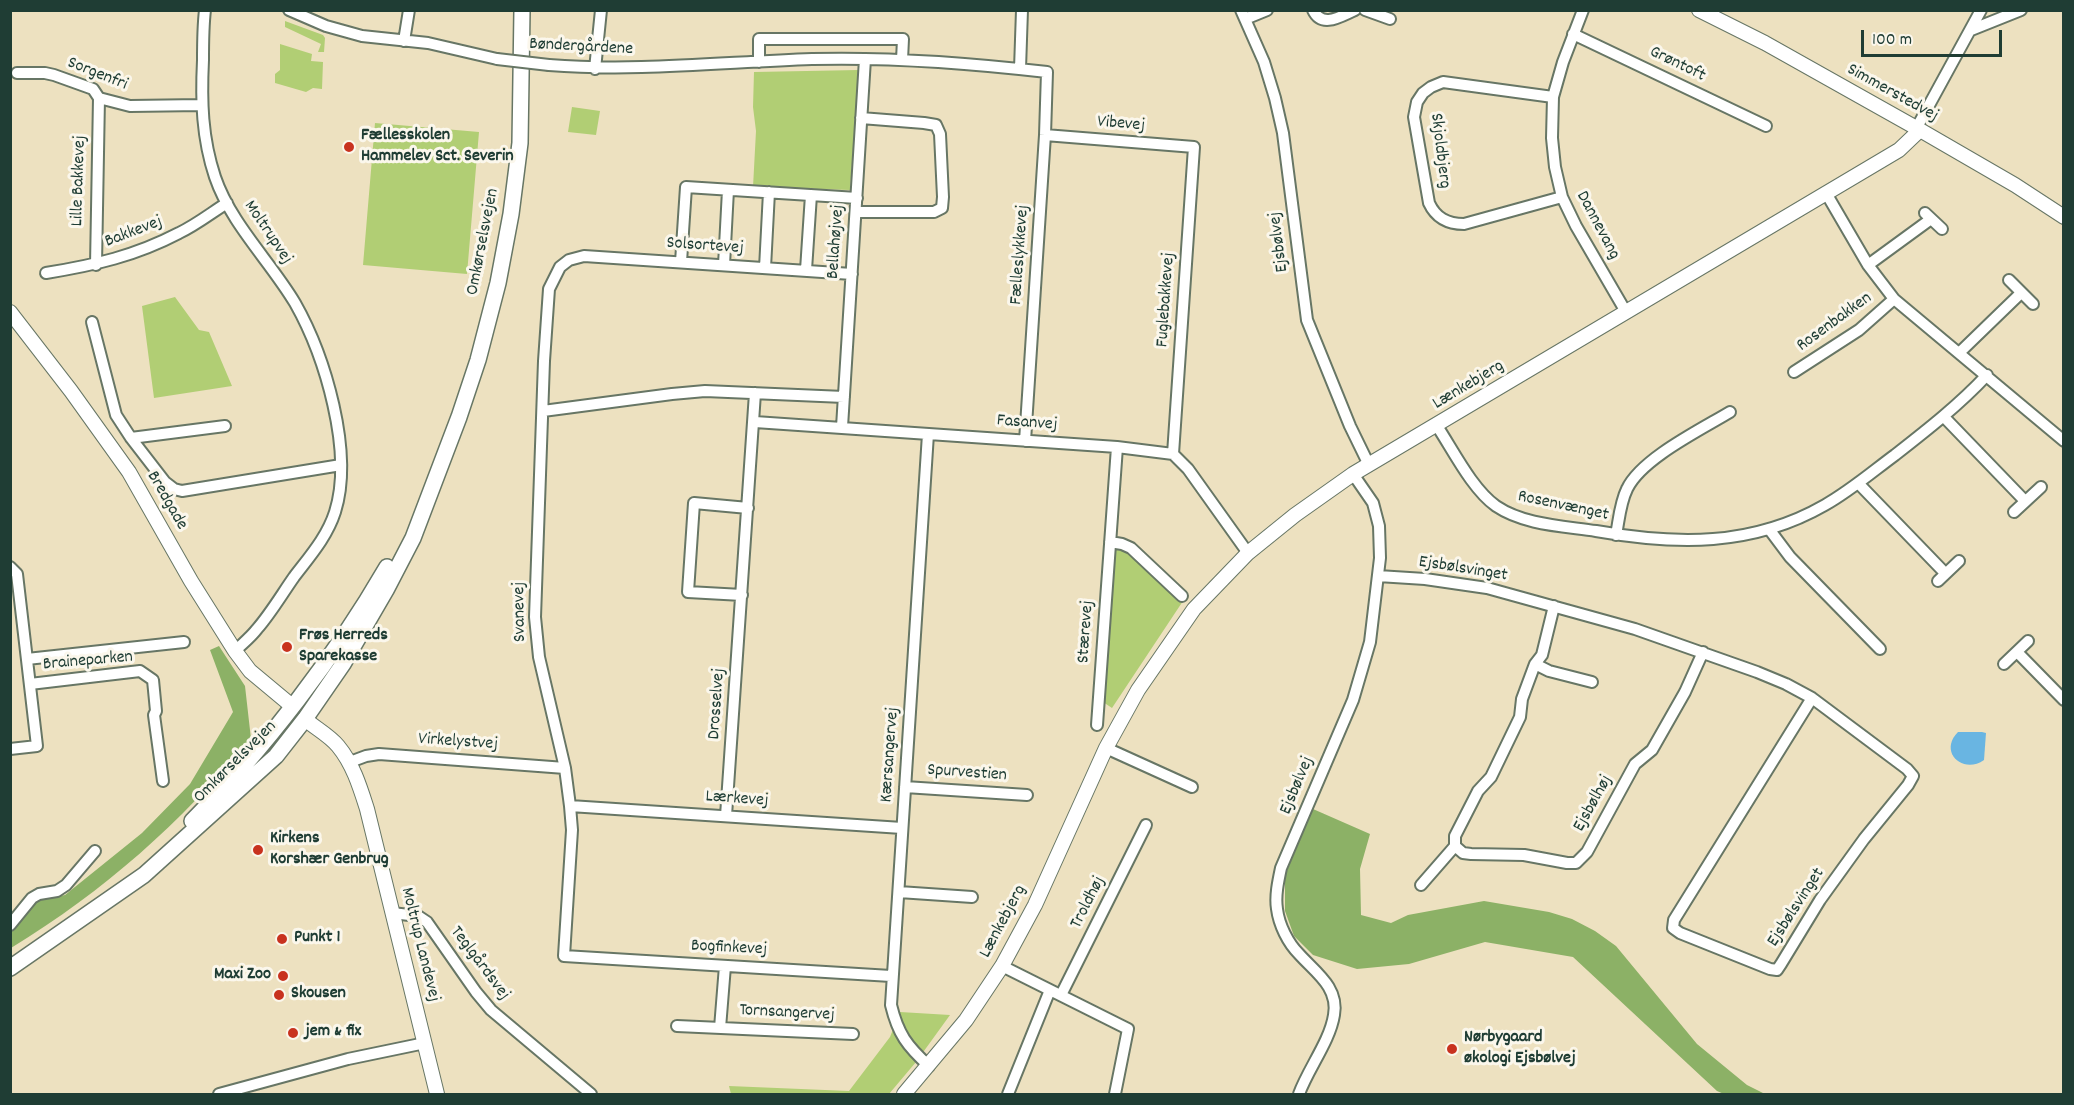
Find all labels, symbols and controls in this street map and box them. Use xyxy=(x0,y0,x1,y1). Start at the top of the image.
scale bar xyxy=(1864,18,2005,56)
text: 100 m xyxy=(1872,28,1912,53)
street label: Bøndergårdene xyxy=(528,34,634,62)
street label: Grøntoft xyxy=(1645,42,1709,88)
street label: Sorgenfri xyxy=(64,53,130,97)
street label: Simmerstedvej xyxy=(1842,60,1942,128)
street label: Vibevej xyxy=(1096,112,1146,138)
street label: Skjoldbjerg xyxy=(1424,112,1454,190)
place label: Fællesskolen Hammelev Sct. Severin xyxy=(361,126,514,168)
street label: Lille Bakkevej xyxy=(68,135,92,227)
marker: Fællesskolen Hammelev Sct. Severin xyxy=(342,140,356,154)
street label: Omkørselsvejen xyxy=(463,187,505,297)
street label: Dannevang xyxy=(1570,188,1624,264)
street label: Moltrupvej xyxy=(238,197,296,269)
street label: Bellahøjvej xyxy=(824,204,850,280)
street label: Fælleslykkevej xyxy=(1007,204,1035,306)
street label: Ejsbølvej xyxy=(1266,211,1294,273)
street label: Bakkevej xyxy=(102,212,166,254)
street label: Solsortevej xyxy=(666,234,744,260)
street label: Fuglebakkevej xyxy=(1153,252,1181,348)
street label: Rosenbakken xyxy=(1793,288,1877,358)
street label: Lænkebjerg xyxy=(1429,356,1509,416)
street label: Fasanvej xyxy=(996,411,1058,437)
street label: Bredgade xyxy=(141,468,191,534)
street label: Rosenvænget xyxy=(1516,487,1610,527)
street label: Ejsbølsvinget xyxy=(1417,552,1509,588)
street label: Svanevej xyxy=(510,582,532,642)
street label: Stærevej xyxy=(1074,600,1100,664)
place label: Frøs Herreds Sparekasse xyxy=(299,626,388,668)
marker: Frøs Herreds Sparekasse xyxy=(280,640,294,654)
street label: Braineparken xyxy=(42,647,134,677)
street label: Drosselvej xyxy=(705,668,731,740)
street label: Kærsangervej xyxy=(877,707,905,803)
street label: Omkørselsvejen xyxy=(190,717,282,809)
street label: Virkelystvej xyxy=(417,729,499,757)
street label: Ejsbølvej xyxy=(1276,754,1320,818)
street label: Spurvestien xyxy=(926,760,1008,788)
street label: Ejsbølhøj xyxy=(1570,772,1618,836)
street label: Lærkevej xyxy=(705,787,769,813)
place label: Kirkens Korshær Genbrug xyxy=(270,829,389,872)
marker: Kirkens Korshær Genbrug xyxy=(251,843,265,857)
street label: Ejsbølsvinget xyxy=(1764,865,1830,951)
street label: Troldhøj xyxy=(1067,873,1111,933)
street label: Lænkebjerg xyxy=(976,882,1032,962)
street label: Moltrup Landevej xyxy=(394,886,444,1004)
street label: Teglgårdsvej xyxy=(444,923,514,1005)
place label: Punkt 1 xyxy=(294,928,340,950)
marker: Punkt 1 xyxy=(275,932,289,946)
street label: Bogfinkevej xyxy=(690,936,768,962)
place label: Maxi Zoo xyxy=(214,965,271,987)
marker: Maxi Zoo xyxy=(276,969,290,983)
place label: Skousen xyxy=(291,984,346,1006)
marker: Skousen xyxy=(272,988,286,1002)
street label: Tornsangervej xyxy=(739,1001,835,1027)
place label: jem & fix xyxy=(305,1022,361,1044)
marker: jem & fix xyxy=(286,1026,300,1040)
place label: Nørbygaard økologi Ejsbølvej xyxy=(1464,1028,1576,1070)
marker: Nørbygaard økologi Ejsbølvej xyxy=(1445,1042,1459,1056)

